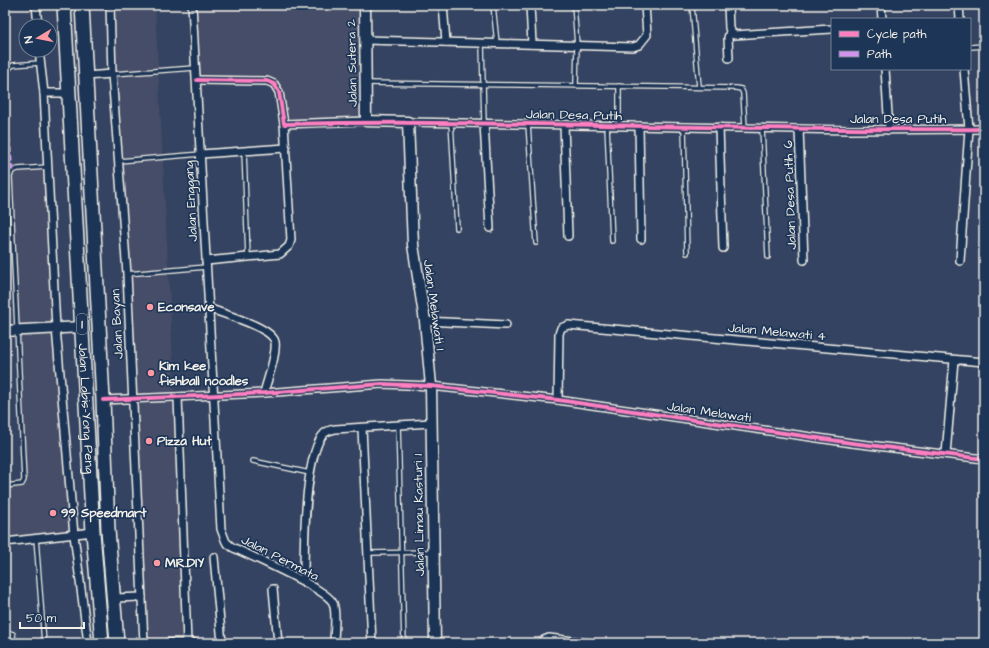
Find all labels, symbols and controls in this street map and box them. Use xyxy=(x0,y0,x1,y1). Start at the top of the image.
north arrow xyxy=(18,18,58,58)
legend xyxy=(831,18,971,70)
street label: Jalan Sutera 2 xyxy=(342,19,362,107)
text: Cycle path xyxy=(867,26,926,44)
text: N xyxy=(21,35,37,44)
text: Path xyxy=(867,46,892,63)
street label: Jalan Desa Putih xyxy=(526,105,623,125)
street label: Jalan Desa Putih xyxy=(850,110,947,128)
street label: Jalan Desa Putih 6 xyxy=(779,140,801,250)
street label: Jalan Enggang xyxy=(180,160,203,242)
street label: Jalan Melawati 1 xyxy=(419,258,449,352)
street label: Jalan Bayan xyxy=(106,288,129,359)
place label: Econsave xyxy=(158,298,215,316)
marker: Econsave xyxy=(145,302,155,312)
road number: 1 xyxy=(77,314,87,334)
street label: Jalan Melawati 4 xyxy=(727,319,827,345)
street label: Jalan Labis-Yong Peng xyxy=(74,343,99,474)
place label: Kim kee fishball noodles xyxy=(158,357,249,390)
marker: Kim kee fishball noodles xyxy=(146,368,156,378)
street label: Jalan Melawati xyxy=(666,397,752,427)
place label: Pizza Hut xyxy=(157,432,212,450)
marker: Pizza Hut xyxy=(144,436,154,446)
street label: Jalan Limau Kasturi 1 xyxy=(409,453,429,576)
place label: 99 Speedmart xyxy=(61,504,147,523)
marker: 99 Speedmart xyxy=(48,508,58,518)
street label: Jalan Permata xyxy=(238,531,322,585)
place label: MR.DIY xyxy=(165,554,205,572)
marker: MR.DIY xyxy=(152,558,162,568)
scale bar xyxy=(20,604,84,630)
text: 50 m xyxy=(26,610,57,627)

